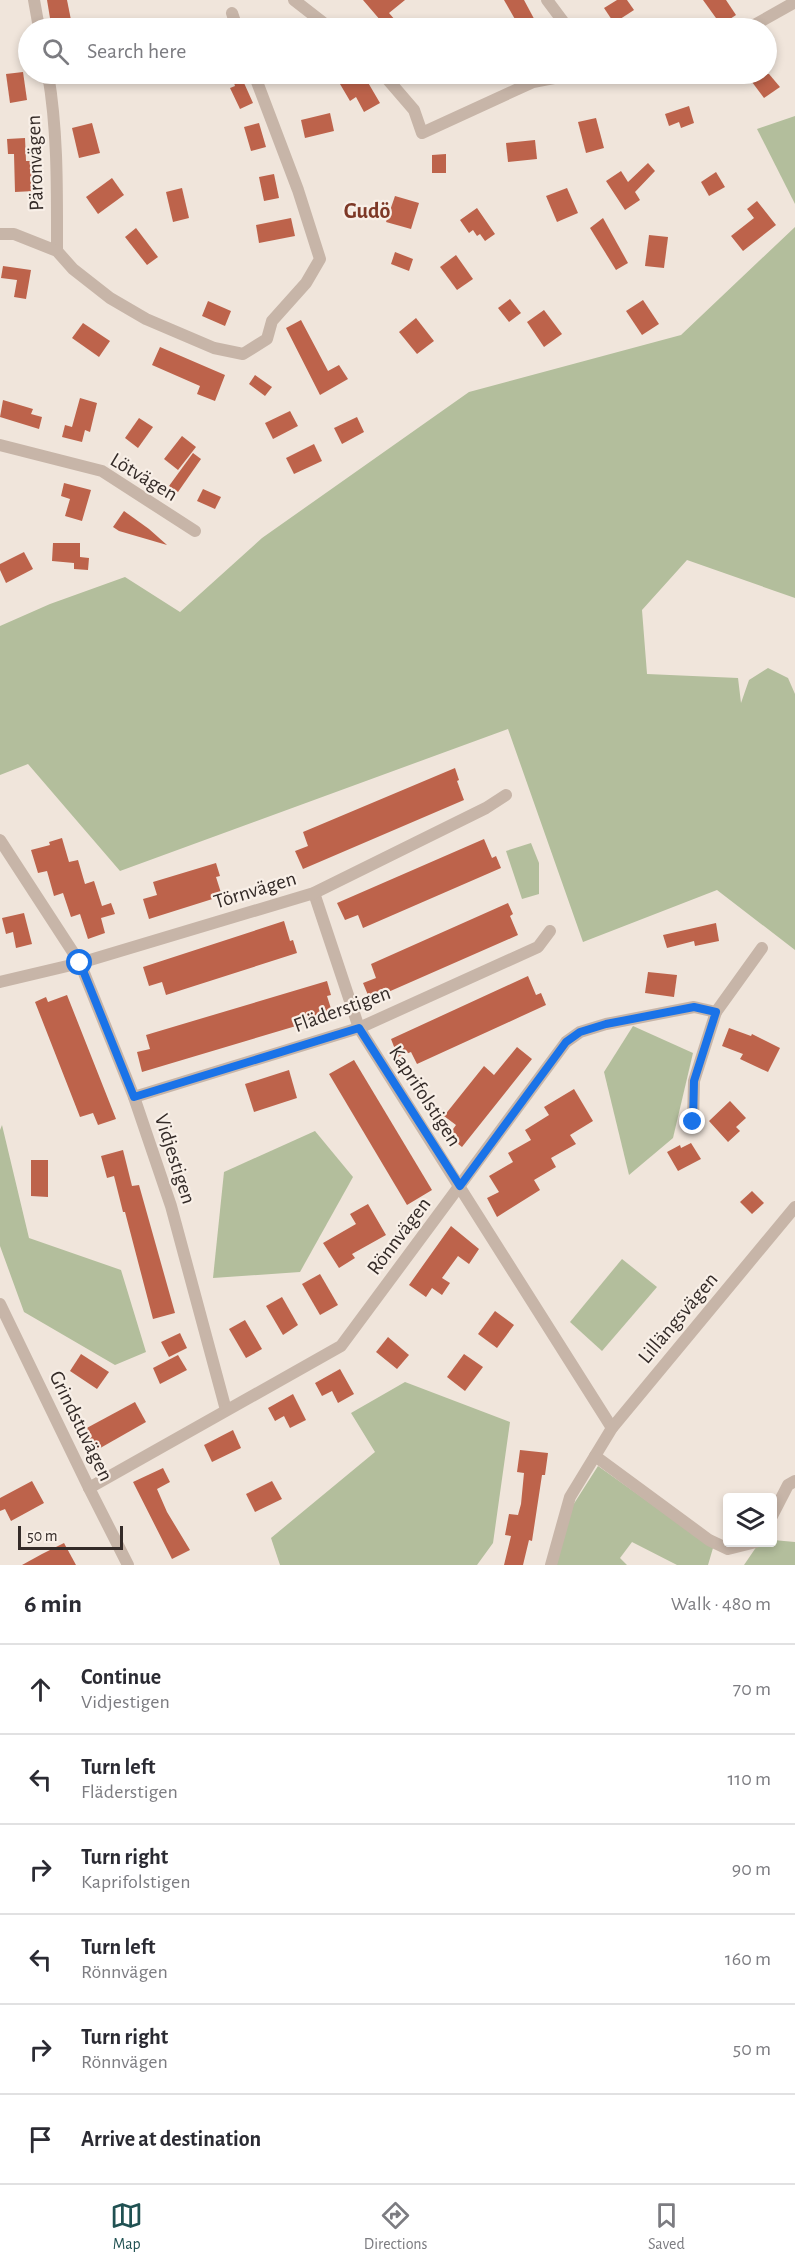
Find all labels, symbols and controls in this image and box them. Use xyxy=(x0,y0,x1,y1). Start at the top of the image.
search box xyxy=(18,18,777,84)
icon: search xyxy=(39,35,72,68)
text: Search here xyxy=(87,40,186,62)
street label: Päronvägen xyxy=(23,115,47,211)
district label: Gudö xyxy=(344,200,390,222)
street label: Lötvägen xyxy=(107,449,181,505)
street label: Törnvägen xyxy=(211,868,299,912)
route start xyxy=(66,949,92,975)
street label: Fläderstigen xyxy=(291,982,393,1036)
street label: Kaprifolstigen xyxy=(385,1042,465,1150)
route end xyxy=(679,1108,705,1134)
street label: Vidjestigen xyxy=(151,1111,199,1207)
street label: Rönnvägen xyxy=(363,1193,435,1279)
street label: Lillängsvägen xyxy=(634,1269,722,1367)
street label: Grindstuvägen xyxy=(45,1368,117,1484)
map controls xyxy=(723,1493,777,1547)
button: layers xyxy=(723,1493,777,1547)
scale bar xyxy=(18,1523,123,1550)
text: 50 m xyxy=(27,1528,58,1544)
text: 6 min xyxy=(24,1591,82,1617)
text: Walk · 480 m xyxy=(671,1594,771,1614)
text: Continue xyxy=(81,1666,161,1688)
icon: ahead xyxy=(24,1673,57,1706)
text: 70 m xyxy=(733,1679,771,1699)
text: Vidjestigen xyxy=(81,1692,170,1712)
text: Turn left xyxy=(81,1756,155,1778)
icon: left xyxy=(24,1763,57,1796)
text: 110 m xyxy=(727,1769,771,1789)
text: Fläderstigen xyxy=(81,1782,178,1802)
text: Turn right xyxy=(81,1846,168,1868)
icon: right xyxy=(24,1853,57,1886)
text: 90 m xyxy=(732,1859,771,1879)
text: Kaprifolstigen xyxy=(81,1872,191,1892)
text: Turn left xyxy=(81,1936,155,1958)
icon: left xyxy=(24,1943,57,1976)
text: 160 m xyxy=(725,1949,771,1969)
text: Rönnvägen xyxy=(81,1962,168,1982)
text: Turn right xyxy=(81,2026,168,2048)
icon: right xyxy=(24,2033,57,2066)
text: 50 m xyxy=(733,2039,771,2059)
text: Rönnvägen xyxy=(81,2052,168,2072)
icon: arrive xyxy=(24,2123,57,2156)
text: Arrive at destination xyxy=(81,2128,261,2150)
tab: Map xyxy=(110,2199,143,2254)
tab: Directions xyxy=(364,2199,428,2254)
tab: Saved xyxy=(648,2199,685,2254)

